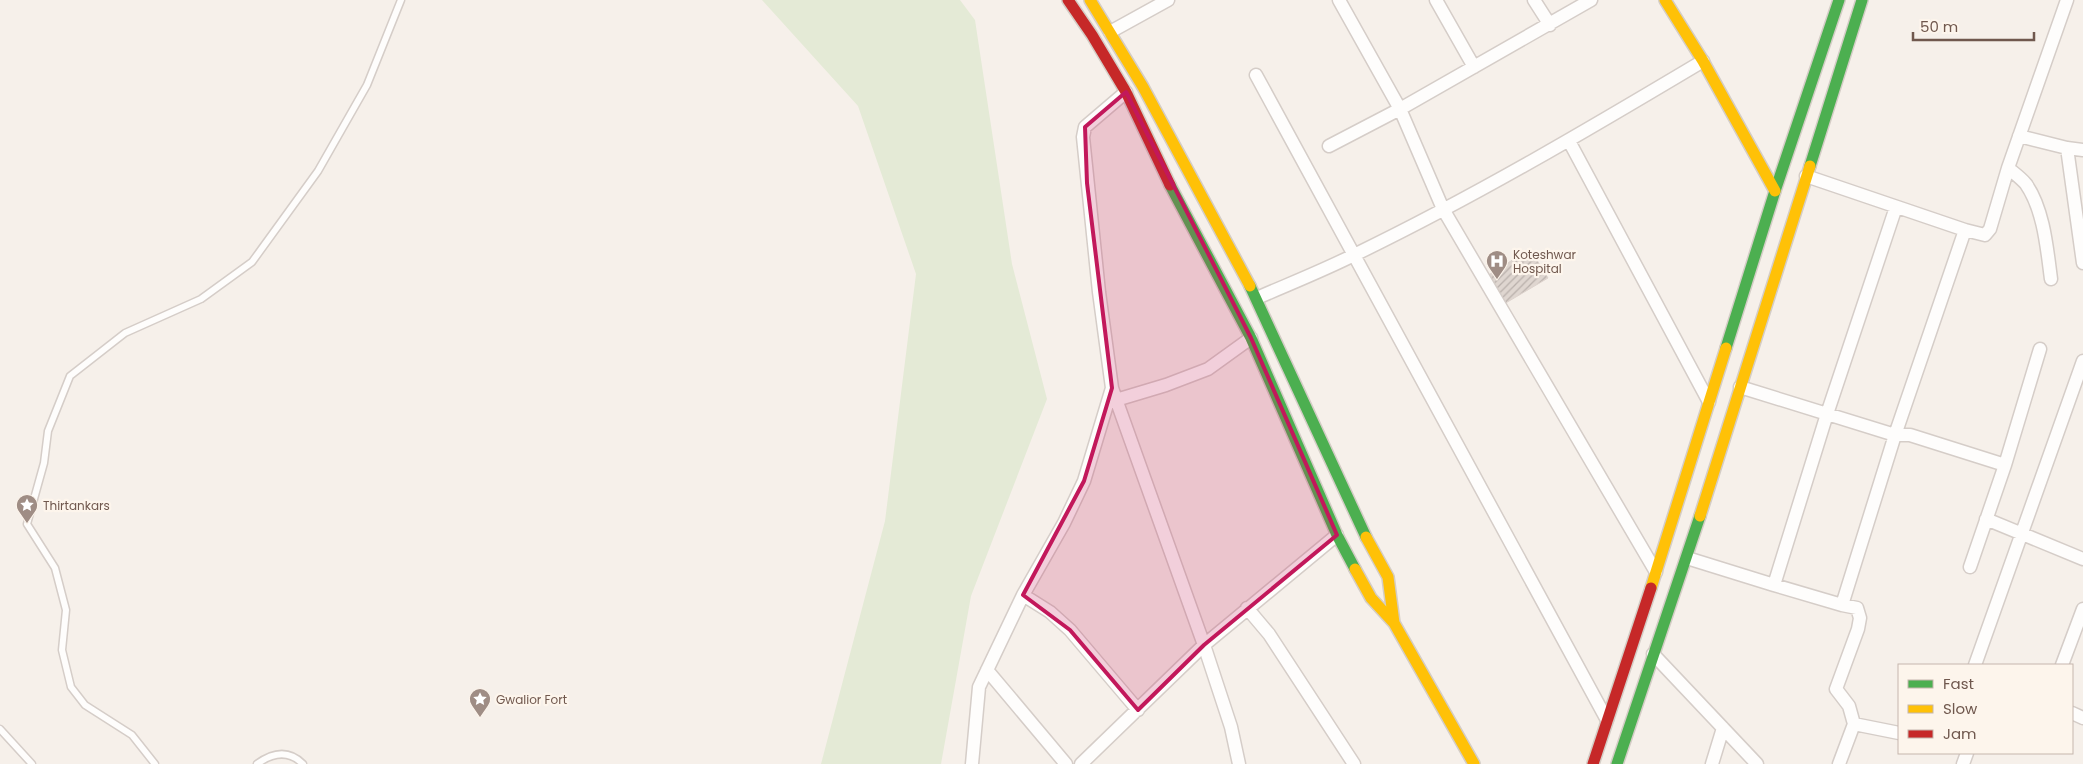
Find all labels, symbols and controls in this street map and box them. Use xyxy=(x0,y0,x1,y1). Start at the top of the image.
scale bar xyxy=(1913,10,2034,42)
text: 50 m xyxy=(1920,16,1958,37)
place label: Koteshwar Hospital xyxy=(1513,246,1577,277)
hospital icon: Koteshwar Hospital xyxy=(1485,249,1509,280)
place icon: Thirtankars xyxy=(15,493,39,524)
place label: Thirtankars xyxy=(43,497,110,514)
legend xyxy=(1898,664,2073,754)
text: Fast xyxy=(1943,673,1974,694)
place icon: Gwalior Fort xyxy=(468,687,492,718)
place label: Gwalior Fort xyxy=(496,691,567,708)
text: Slow xyxy=(1943,698,1978,719)
text: Jam xyxy=(1943,723,1977,744)

